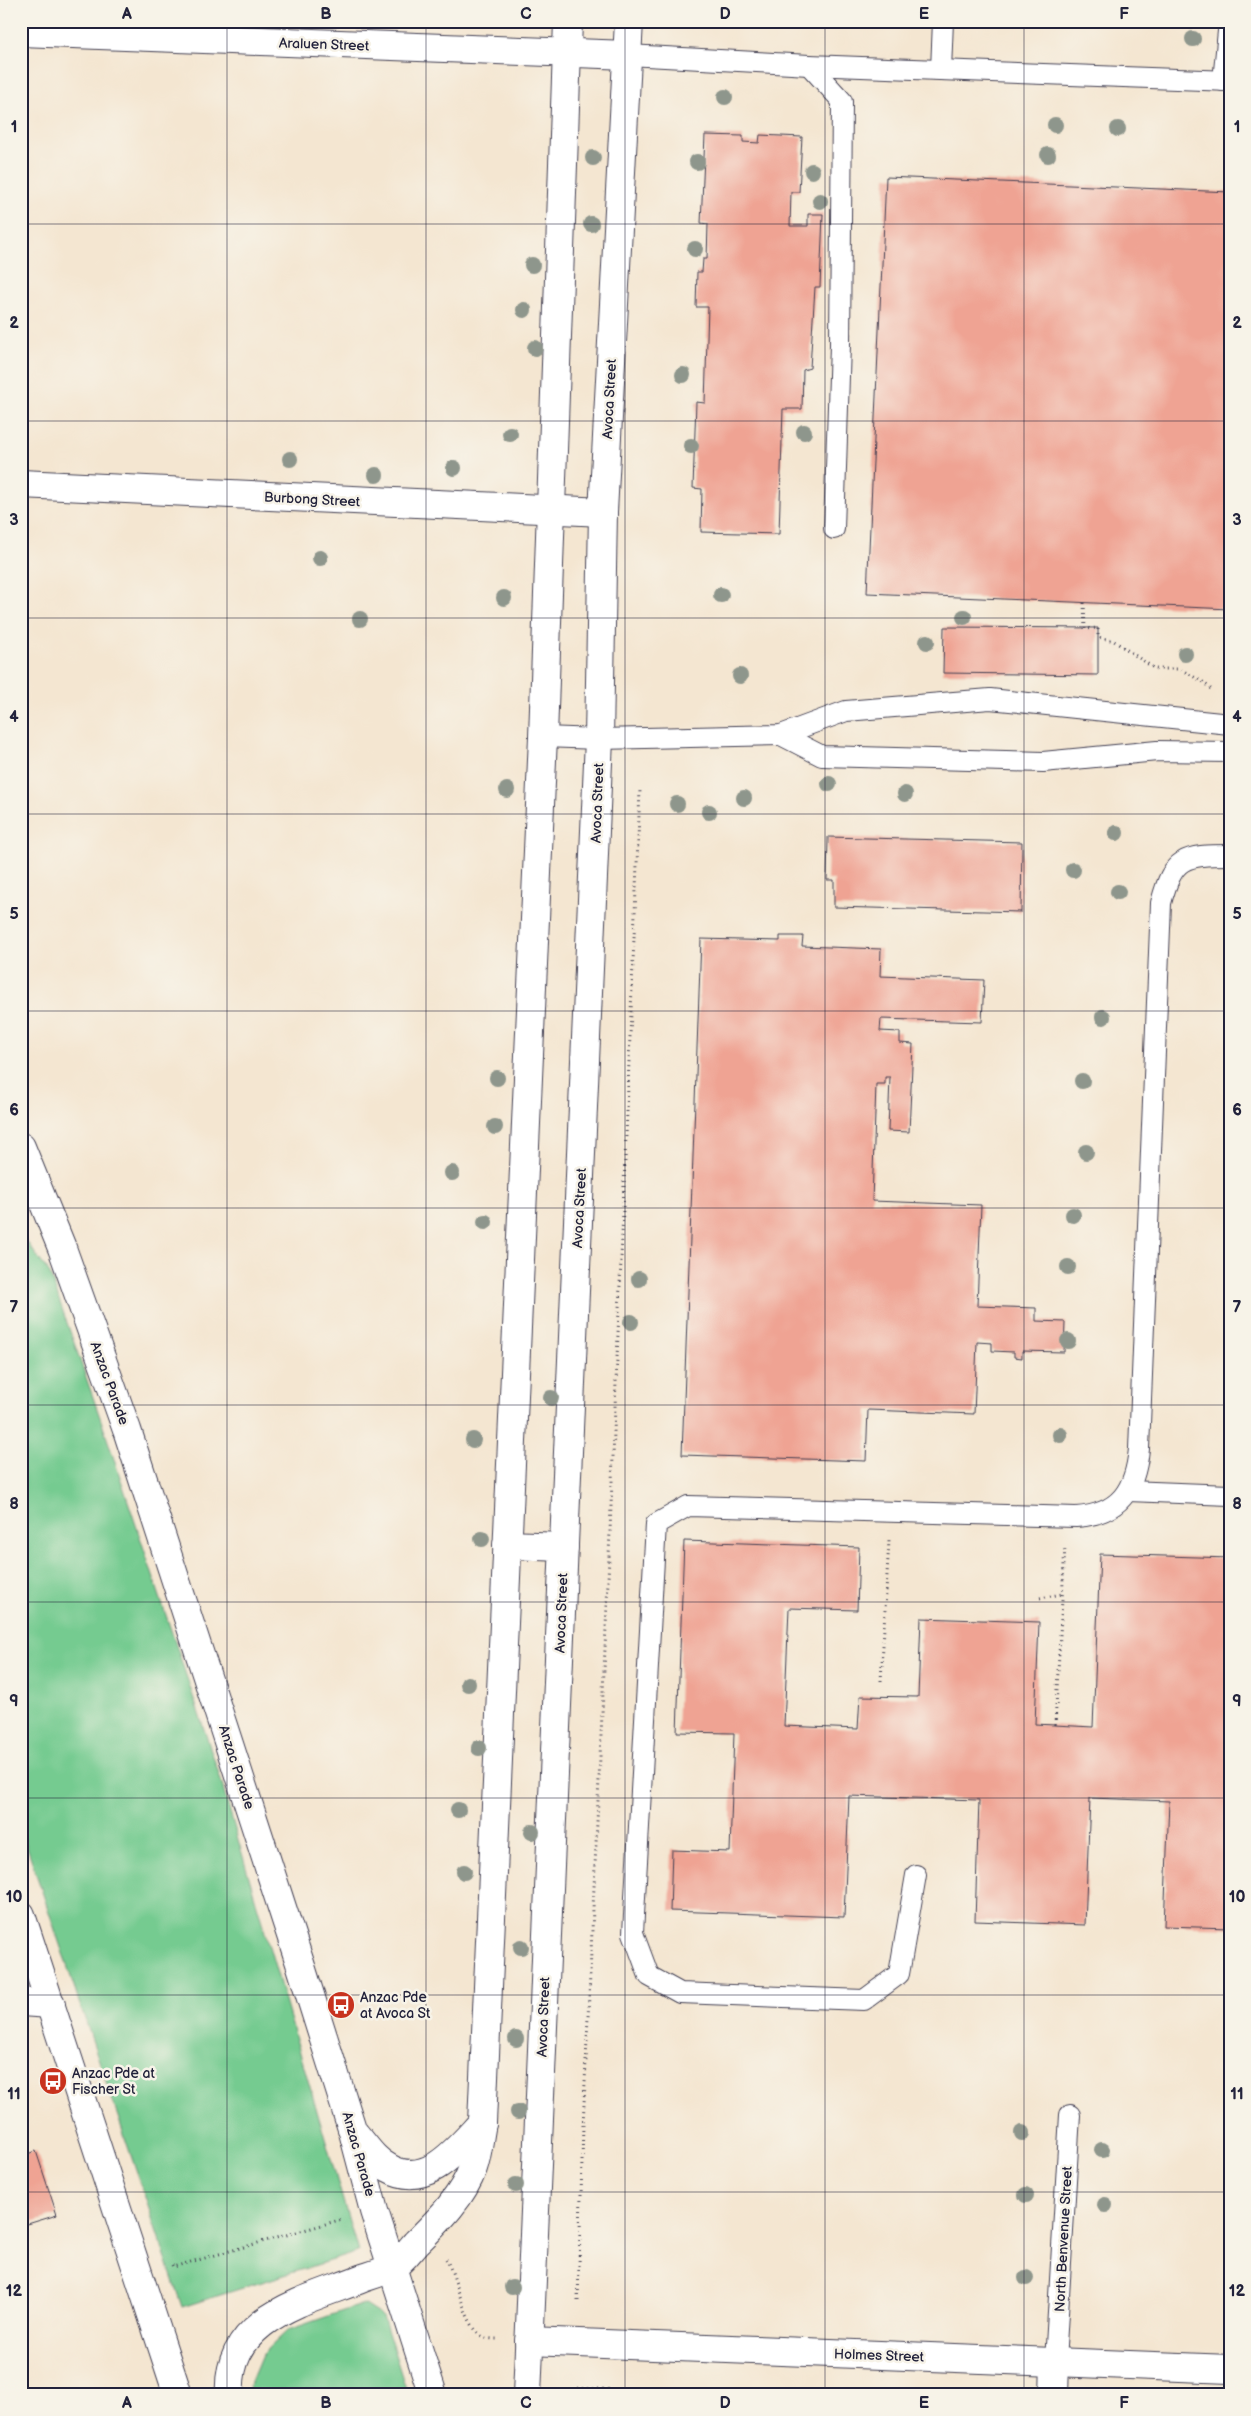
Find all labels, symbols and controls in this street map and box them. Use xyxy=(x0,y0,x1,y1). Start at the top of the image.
text: A xyxy=(121,5,132,24)
text: B xyxy=(320,5,332,24)
text: C xyxy=(520,5,532,24)
text: D xyxy=(719,5,731,24)
text: E xyxy=(919,5,929,24)
text: F xyxy=(1119,5,1129,24)
street label: Araluen Street xyxy=(279,34,370,55)
text: 1 xyxy=(11,118,17,137)
text: 1 xyxy=(1234,118,1240,137)
text: 2 xyxy=(9,314,19,333)
text: 2 xyxy=(1232,314,1242,333)
street label: Avoca Street xyxy=(599,358,620,439)
street label: Burbong Street xyxy=(263,488,361,511)
text: 3 xyxy=(9,511,19,530)
text: 3 xyxy=(1232,511,1242,530)
text: 4 xyxy=(9,708,19,727)
text: 4 xyxy=(1232,708,1242,727)
street label: Avoca Street xyxy=(588,762,607,843)
text: 5 xyxy=(9,905,19,924)
text: 5 xyxy=(1232,905,1242,924)
text: 6 xyxy=(9,1101,19,1120)
text: 6 xyxy=(1232,1101,1242,1120)
street label: Avoca Street xyxy=(569,1167,590,1248)
text: 7 xyxy=(10,1298,19,1317)
text: 7 xyxy=(1233,1298,1242,1317)
street label: Anzac Parade xyxy=(87,1339,132,1427)
text: 8 xyxy=(9,1495,19,1514)
text: 8 xyxy=(1232,1495,1242,1514)
street label: Avoca Street xyxy=(552,1572,571,1653)
text: 9 xyxy=(9,1692,19,1711)
text: 9 xyxy=(1232,1692,1242,1711)
street label: Anzac Parade xyxy=(215,1723,258,1811)
text: 10 xyxy=(6,1888,22,1907)
text: 10 xyxy=(1229,1888,1245,1907)
street label: Avoca Street xyxy=(534,1976,553,2057)
place label: Anzac Pde at Avoca St xyxy=(360,1989,431,2022)
bus stop icon: Anzac Pde at Avoca St xyxy=(326,1990,356,2020)
place label: Anzac Pde at Fischer St xyxy=(72,2065,155,2098)
bus stop icon: Anzac Pde at Fischer St xyxy=(38,2066,68,2096)
text: 11 xyxy=(7,2085,21,2104)
text: 11 xyxy=(1230,2085,1244,2104)
street label: Anzac Parade xyxy=(338,2110,379,2198)
street label: North Benvenue Street xyxy=(1051,2165,1076,2312)
text: 12 xyxy=(6,2282,23,2301)
text: 12 xyxy=(1229,2282,1246,2301)
street label: Holmes Street xyxy=(834,2345,925,2366)
text: A xyxy=(121,2394,132,2413)
text: B xyxy=(320,2394,332,2413)
text: C xyxy=(520,2394,532,2413)
text: D xyxy=(719,2394,731,2413)
text: E xyxy=(919,2394,929,2413)
text: F xyxy=(1119,2394,1129,2413)

